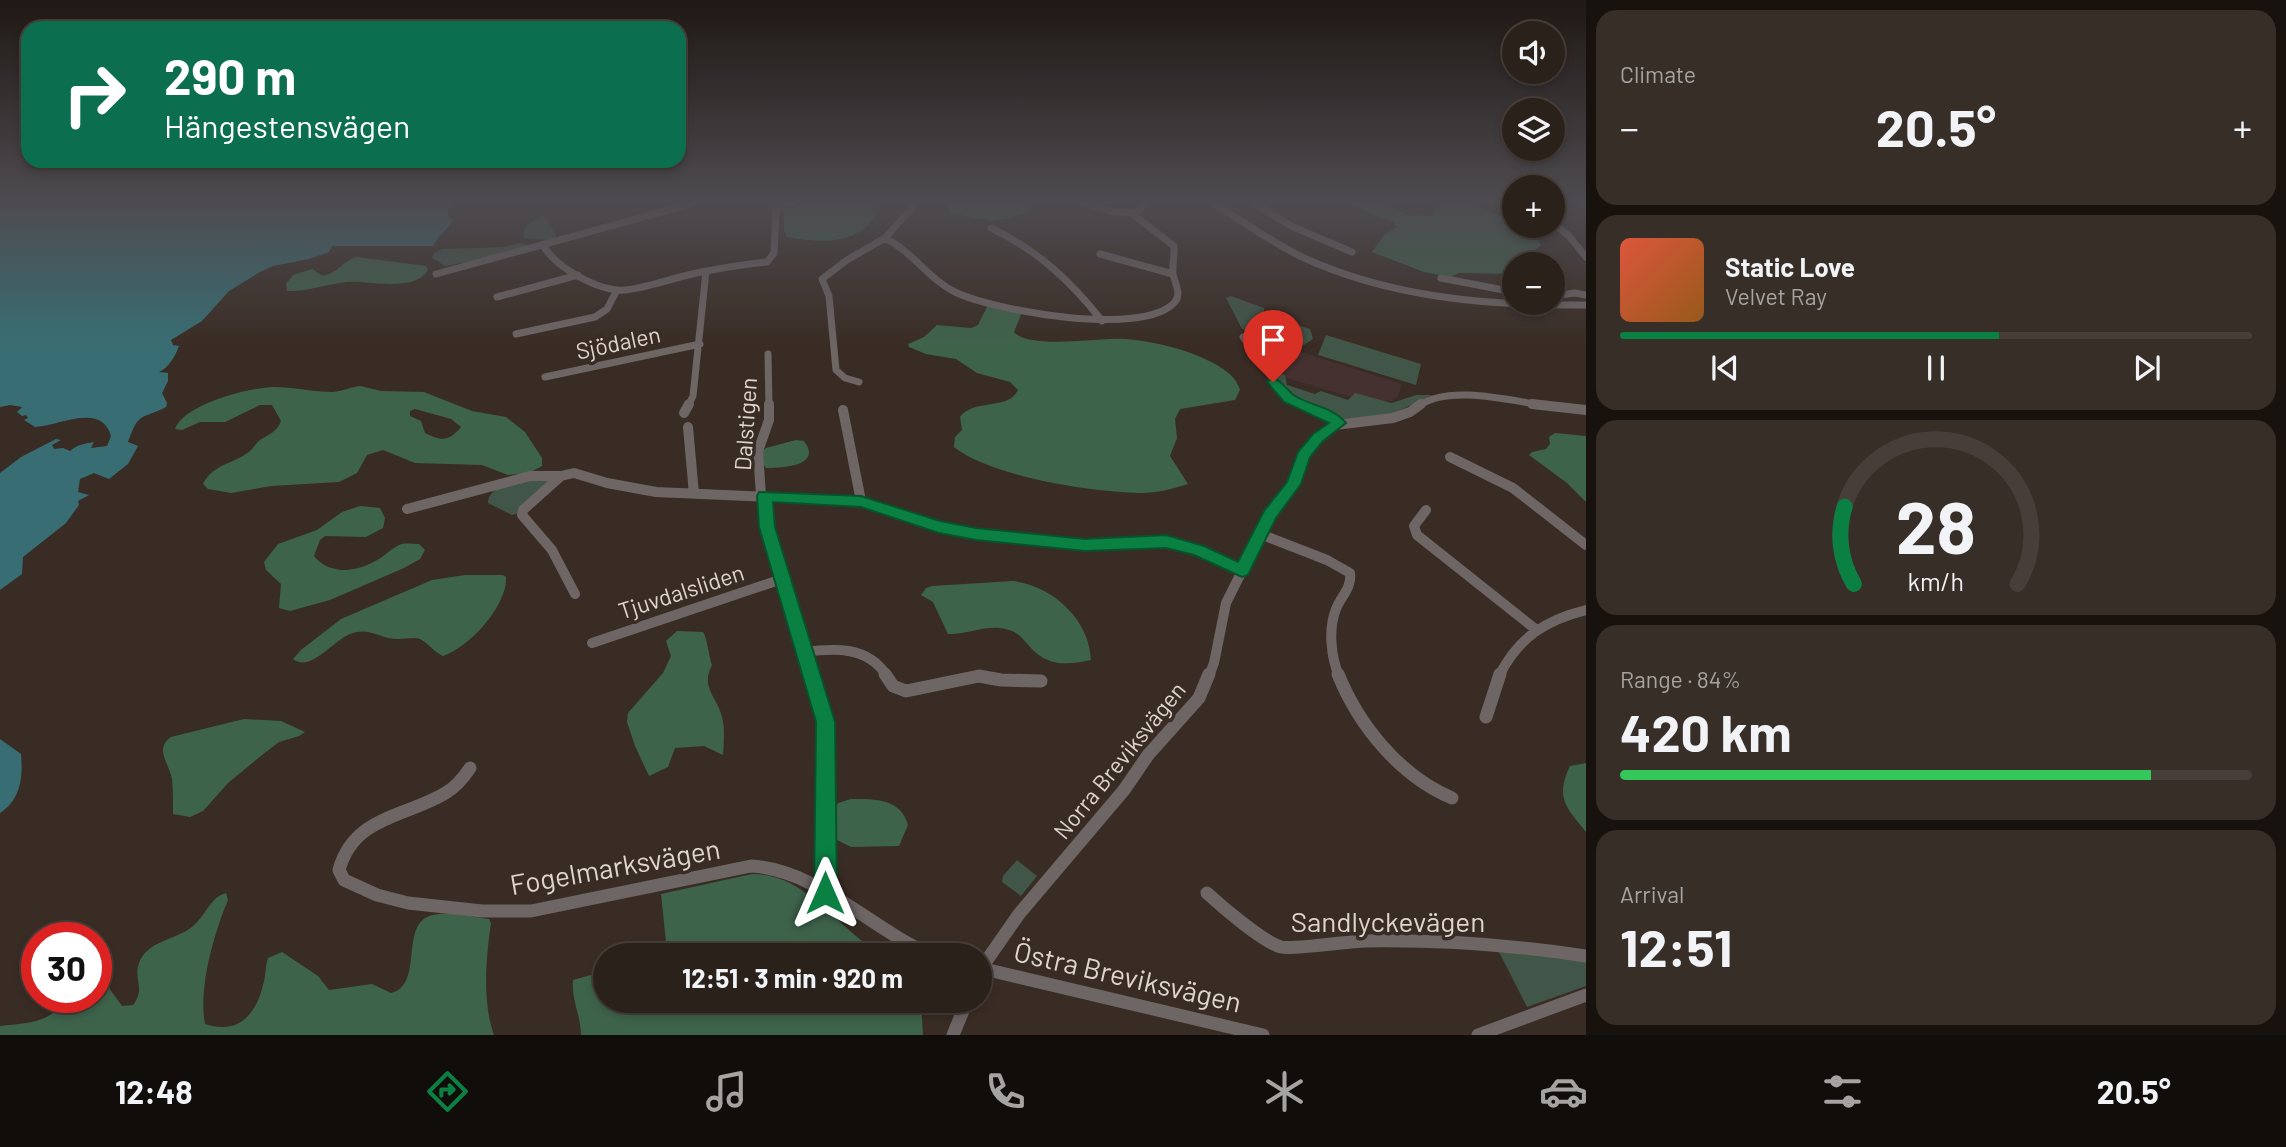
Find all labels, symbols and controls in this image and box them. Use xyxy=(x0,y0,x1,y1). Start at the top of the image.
map controls xyxy=(1502,21,1565,315)
button: sound xyxy=(1502,21,1565,84)
text: 290 m xyxy=(164,46,296,105)
icon: right xyxy=(49,49,140,140)
text: Climate xyxy=(1620,60,1696,88)
text: 20.5° xyxy=(1876,95,1996,157)
button: layers xyxy=(1502,98,1565,161)
text: − xyxy=(1620,104,1639,150)
text: + xyxy=(2233,104,2252,150)
text: Hängestensvägen xyxy=(164,106,410,144)
button: + xyxy=(1502,175,1565,238)
text: Static Love xyxy=(1725,251,1855,282)
button: − xyxy=(1502,252,1565,315)
text: Velvet Ray xyxy=(1725,282,1827,310)
pin xyxy=(1243,310,1303,382)
street label: Sjödalen xyxy=(573,319,663,365)
icon: arrive xyxy=(1254,321,1292,359)
icon: previous xyxy=(1706,349,1744,387)
icon: pause xyxy=(1917,349,1955,387)
icon: next xyxy=(2128,349,2166,387)
street label: Dalstigen xyxy=(728,376,762,472)
text: 28 xyxy=(1896,481,1976,569)
street label: Tjuvdalsliden xyxy=(615,558,747,624)
text: km/h xyxy=(1908,565,1964,595)
text: Range · 84% xyxy=(1620,665,1741,693)
street label: Norra Breviksvägen xyxy=(1047,676,1191,844)
text: 420 km xyxy=(1620,700,1792,762)
street label: Fogelmarksvägen xyxy=(507,831,723,901)
position arrow xyxy=(788,856,862,930)
text: Arrival xyxy=(1620,880,1684,908)
street label: Sandlyckevägen xyxy=(1291,904,1485,938)
text: 12:51 xyxy=(1620,915,1732,977)
speed limit sign: 30 xyxy=(21,922,112,1013)
street label: Östra Breviksvägen xyxy=(1011,933,1245,1019)
text: 12:51 · 3 min · 920 m xyxy=(682,962,903,993)
icon: directions xyxy=(423,1067,472,1116)
icon: music xyxy=(702,1067,751,1116)
icon: phone xyxy=(981,1067,1030,1116)
icon: climate xyxy=(1260,1067,1309,1116)
icon: car xyxy=(1539,1067,1588,1116)
icon: filters xyxy=(1818,1067,1867,1116)
text: 12:48 xyxy=(115,1072,193,1110)
text: 20.5° xyxy=(2097,1072,2171,1110)

